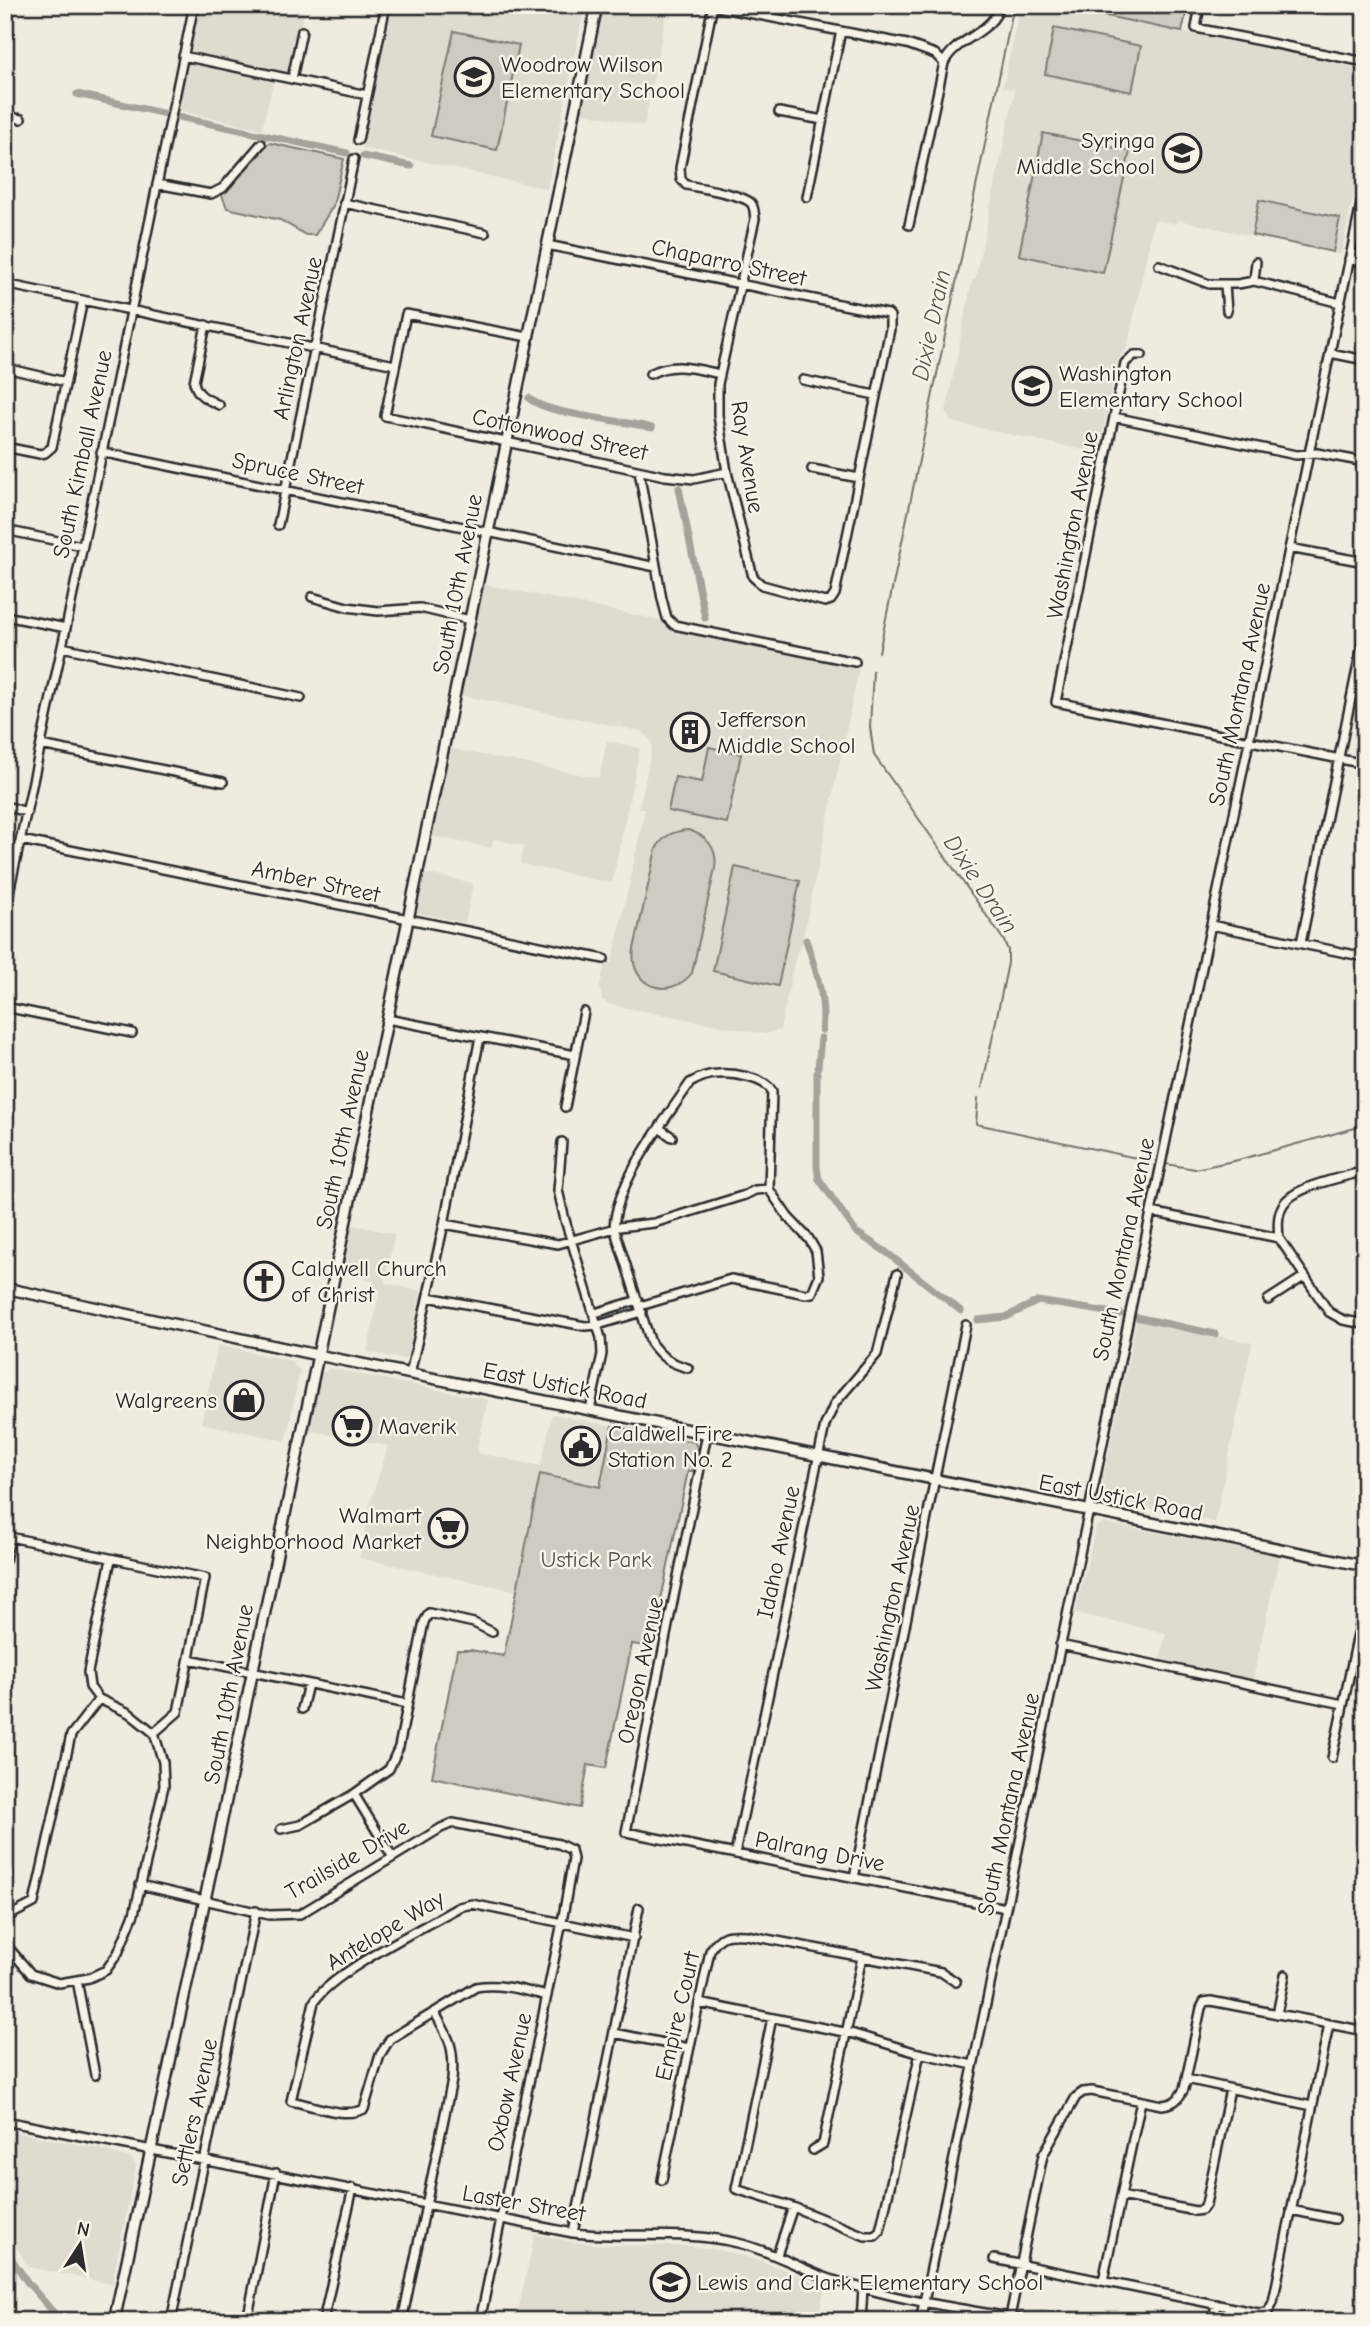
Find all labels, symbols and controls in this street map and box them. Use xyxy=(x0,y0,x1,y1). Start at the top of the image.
place label: Woodrow Wilson Elementary School xyxy=(501,51,685,104)
school or university icon: Woodrow Wilson Elementary School xyxy=(453,56,495,98)
place label: Syringa Middle School xyxy=(1016,127,1155,180)
school or university icon: Syringa Middle School xyxy=(1161,132,1203,174)
street label: Chaparro Street xyxy=(649,233,810,292)
street label: Arlington Avenue xyxy=(267,254,328,422)
water label: Dixie Drain xyxy=(906,267,956,383)
street label: South Kimball Avenue xyxy=(47,347,118,561)
place label: Washington Elementary School xyxy=(1059,360,1243,413)
school or university icon: Washington Elementary School xyxy=(1011,365,1053,407)
street label: Ray Avenue xyxy=(725,399,770,515)
street label: Cottonwood Street xyxy=(470,403,651,467)
street label: Washington Avenue xyxy=(1041,429,1104,621)
street label: Spruce Street xyxy=(230,446,367,501)
street label: South 10th Avenue xyxy=(427,492,488,676)
street label: South Montana Avenue xyxy=(1203,580,1276,808)
place label: Jefferson Middle School xyxy=(717,706,856,759)
building icon: Jefferson Middle School xyxy=(669,711,711,753)
water label: Dixie Drain xyxy=(938,830,1024,938)
street label: Amber Street xyxy=(249,855,384,909)
street label: South 10th Avenue xyxy=(310,1047,375,1231)
street label: South Montana Avenue xyxy=(1087,1135,1160,1363)
place label: Caldwell Church of Christ xyxy=(291,1255,447,1308)
church icon: Caldwell Church of Christ xyxy=(243,1260,285,1302)
street label: East Ustick Road xyxy=(481,1356,649,1415)
shop icon: Walgreens xyxy=(223,1379,265,1421)
place label: Walgreens xyxy=(116,1387,217,1414)
supermarket icon: Maverik xyxy=(331,1405,373,1447)
place label: Maverik xyxy=(379,1413,456,1440)
place label: Caldwell Fire Station No. 2 xyxy=(608,1420,733,1473)
public building icon: Caldwell Fire Station No. 2 xyxy=(560,1425,602,1467)
street label: East Ustick Road xyxy=(1037,1468,1205,1527)
street label: Idaho Avenue xyxy=(751,1483,806,1621)
place label: Walmart Neighborhood Market xyxy=(205,1502,422,1555)
street label: Washington Avenue xyxy=(859,1502,926,1694)
supermarket icon: Walmart Neighborhood Market xyxy=(427,1507,469,1549)
park label: Ustick Park xyxy=(540,1546,652,1573)
street label: Oregon Avenue xyxy=(612,1594,669,1746)
street label: South 10th Avenue xyxy=(198,1602,259,1786)
street label: South Montana Avenue xyxy=(972,1690,1045,1918)
street label: Trailside Drive xyxy=(281,1813,414,1906)
street label: Palrang Drive xyxy=(753,1826,887,1877)
street label: Antelope Way xyxy=(321,1884,450,1976)
street label: Empire Court xyxy=(649,1947,706,2083)
street label: Oxbow Avenue xyxy=(482,2010,537,2154)
street label: Settlers Avenue xyxy=(166,2036,223,2188)
street label: Laster Street xyxy=(460,2179,589,2228)
north arrow xyxy=(46,2210,116,2280)
text: N xyxy=(75,2217,92,2241)
school or university icon: Lewis and Clark Elementary School xyxy=(649,2261,691,2303)
place label: Lewis and Clark Elementary School xyxy=(697,2269,1043,2296)

